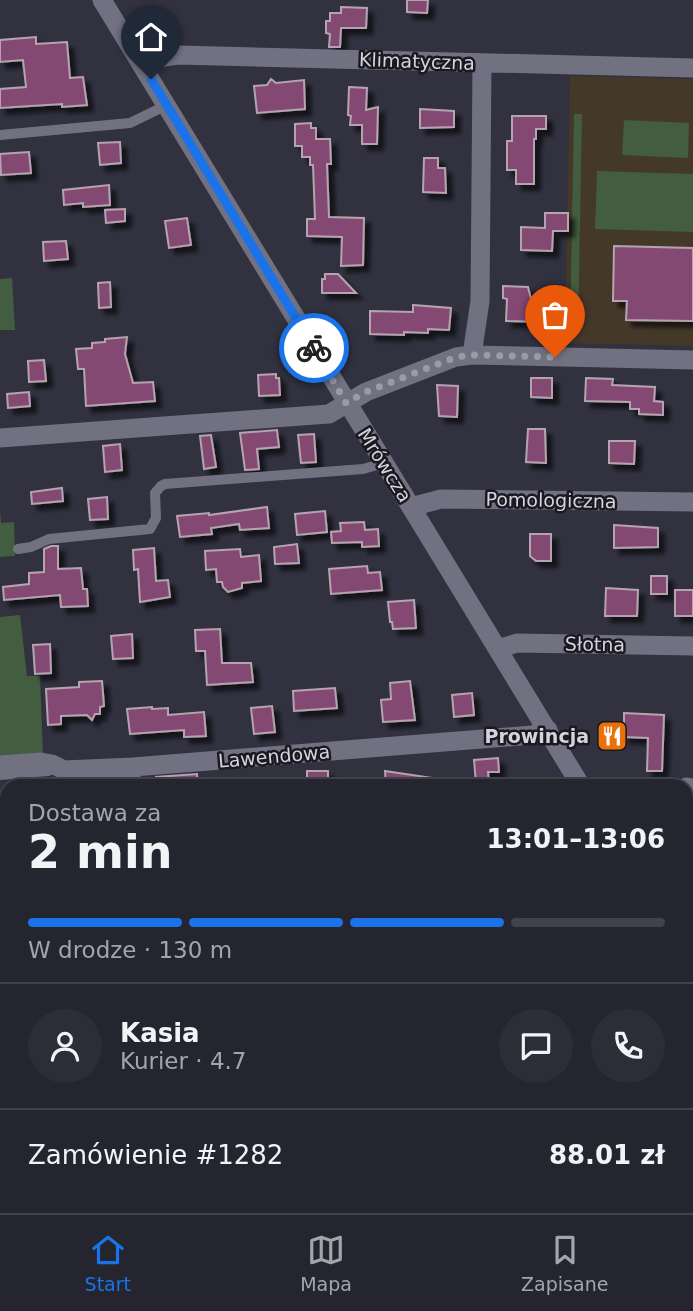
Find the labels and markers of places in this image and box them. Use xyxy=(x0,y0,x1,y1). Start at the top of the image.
pin xyxy=(121,7,181,79)
pin xyxy=(525,285,585,357)
restaurant icon: Prowincja xyxy=(595,719,629,753)
place label: Prowincja xyxy=(484,725,589,747)

